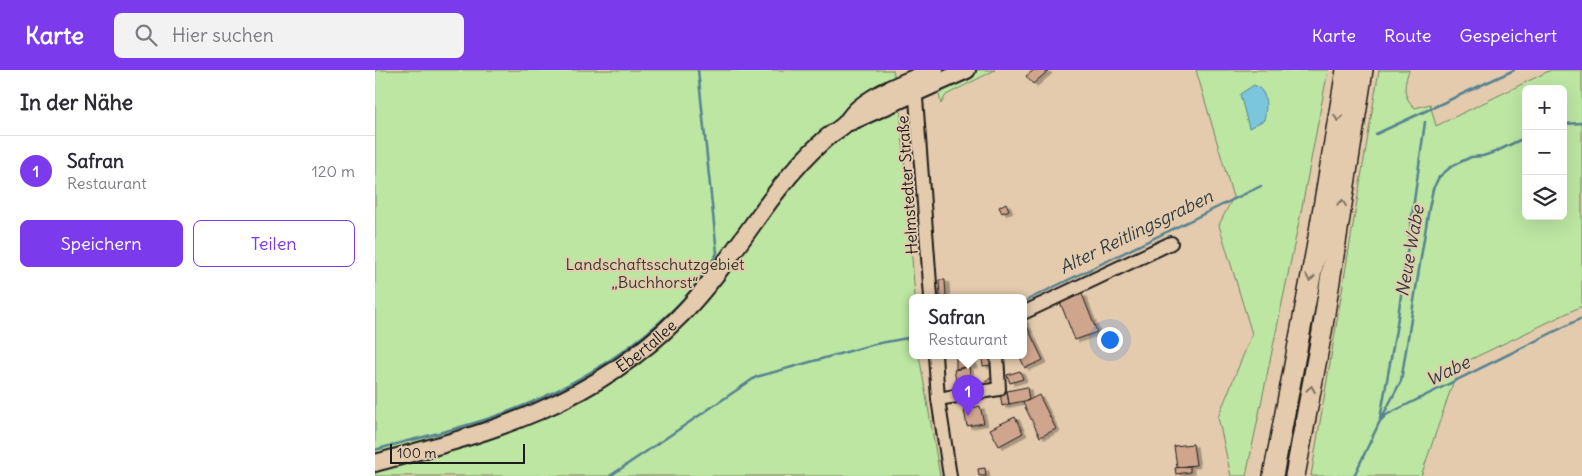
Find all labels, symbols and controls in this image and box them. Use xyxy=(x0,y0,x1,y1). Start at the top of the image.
search box xyxy=(114,13,464,58)
text: Karte xyxy=(25,20,84,50)
icon: search xyxy=(132,21,160,49)
text: Hier suchen xyxy=(172,23,274,47)
text: Karte xyxy=(1312,24,1356,47)
text: Route xyxy=(1384,24,1431,47)
text: Gespeichert xyxy=(1459,24,1557,47)
map controls xyxy=(1522,85,1567,220)
button: + xyxy=(1522,85,1567,130)
text: In der Nähe xyxy=(20,89,133,116)
one-way arrow xyxy=(1334,114,1344,122)
street label: Helmstedter Straße xyxy=(892,115,922,255)
button: − xyxy=(1522,130,1567,175)
text: Safran xyxy=(67,149,124,173)
text: 1 xyxy=(33,161,39,181)
text: 120 m xyxy=(312,161,355,181)
text: Restaurant xyxy=(67,173,147,193)
button: layers xyxy=(1522,175,1567,220)
water label: Alter Reitlingsgraben xyxy=(1055,184,1217,279)
one-way arrow xyxy=(1337,199,1347,208)
water label: Neue Wabe xyxy=(1390,202,1429,298)
button: Speichern xyxy=(20,220,183,267)
button: Teilen xyxy=(193,220,355,267)
park label: Landschaftsschutzgebiet „Buchhorst“ xyxy=(566,254,745,292)
one-way arrow xyxy=(1306,274,1316,283)
popup xyxy=(909,294,1027,359)
text: Safran xyxy=(928,305,985,329)
street label: Ebertallee xyxy=(612,315,680,376)
your location xyxy=(1097,327,1123,353)
text: Restaurant xyxy=(928,329,1008,349)
water label: Wabe xyxy=(1422,350,1475,391)
pin: 1 xyxy=(952,375,984,416)
one-way arrow xyxy=(1306,385,1316,393)
scale bar xyxy=(390,441,525,464)
text: 100 m xyxy=(397,444,437,462)

